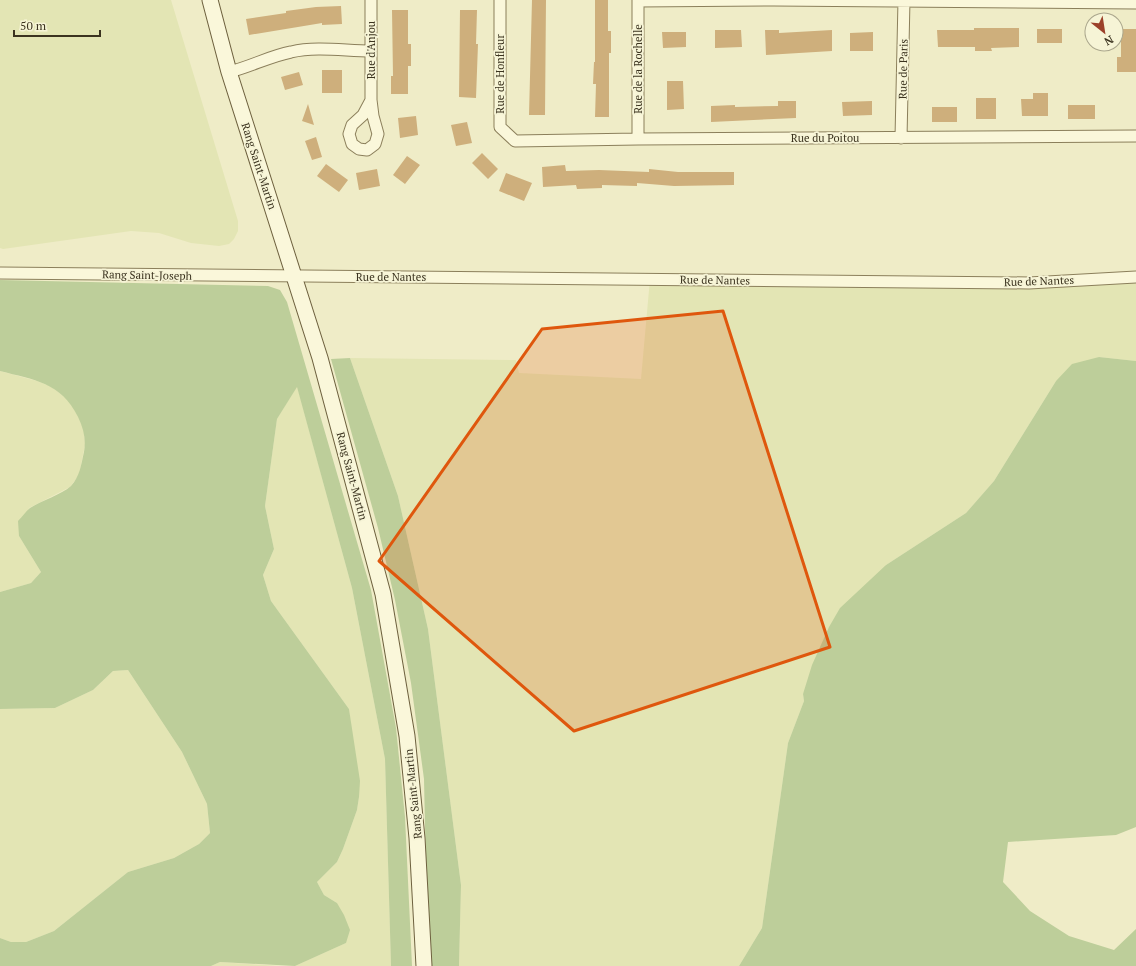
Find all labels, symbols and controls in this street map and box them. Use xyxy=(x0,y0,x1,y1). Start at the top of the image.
scale bar xyxy=(14,12,100,38)
north arrow xyxy=(1084,12,1124,52)
text: 50 m xyxy=(20,18,47,33)
street label: Rue d'Anjou xyxy=(364,20,378,79)
street label: Rue de la Rochelle xyxy=(631,24,645,114)
text: N xyxy=(1101,33,1116,49)
street label: Rue de Honfleur xyxy=(493,34,507,114)
street label: Rue de Paris xyxy=(895,39,911,99)
street label: Rang Saint-Martin xyxy=(238,121,280,212)
street label: Rue du Poitou xyxy=(791,131,860,145)
street label: Rang Saint-Joseph xyxy=(102,267,193,283)
street label: Rue de Nantes xyxy=(356,270,426,284)
street label: Rue de Nantes xyxy=(680,272,751,288)
street label: Rue de Nantes xyxy=(1004,273,1075,289)
street label: Rang Saint-Martin xyxy=(334,431,371,522)
street label: Rang Saint-Martin xyxy=(401,748,425,840)

